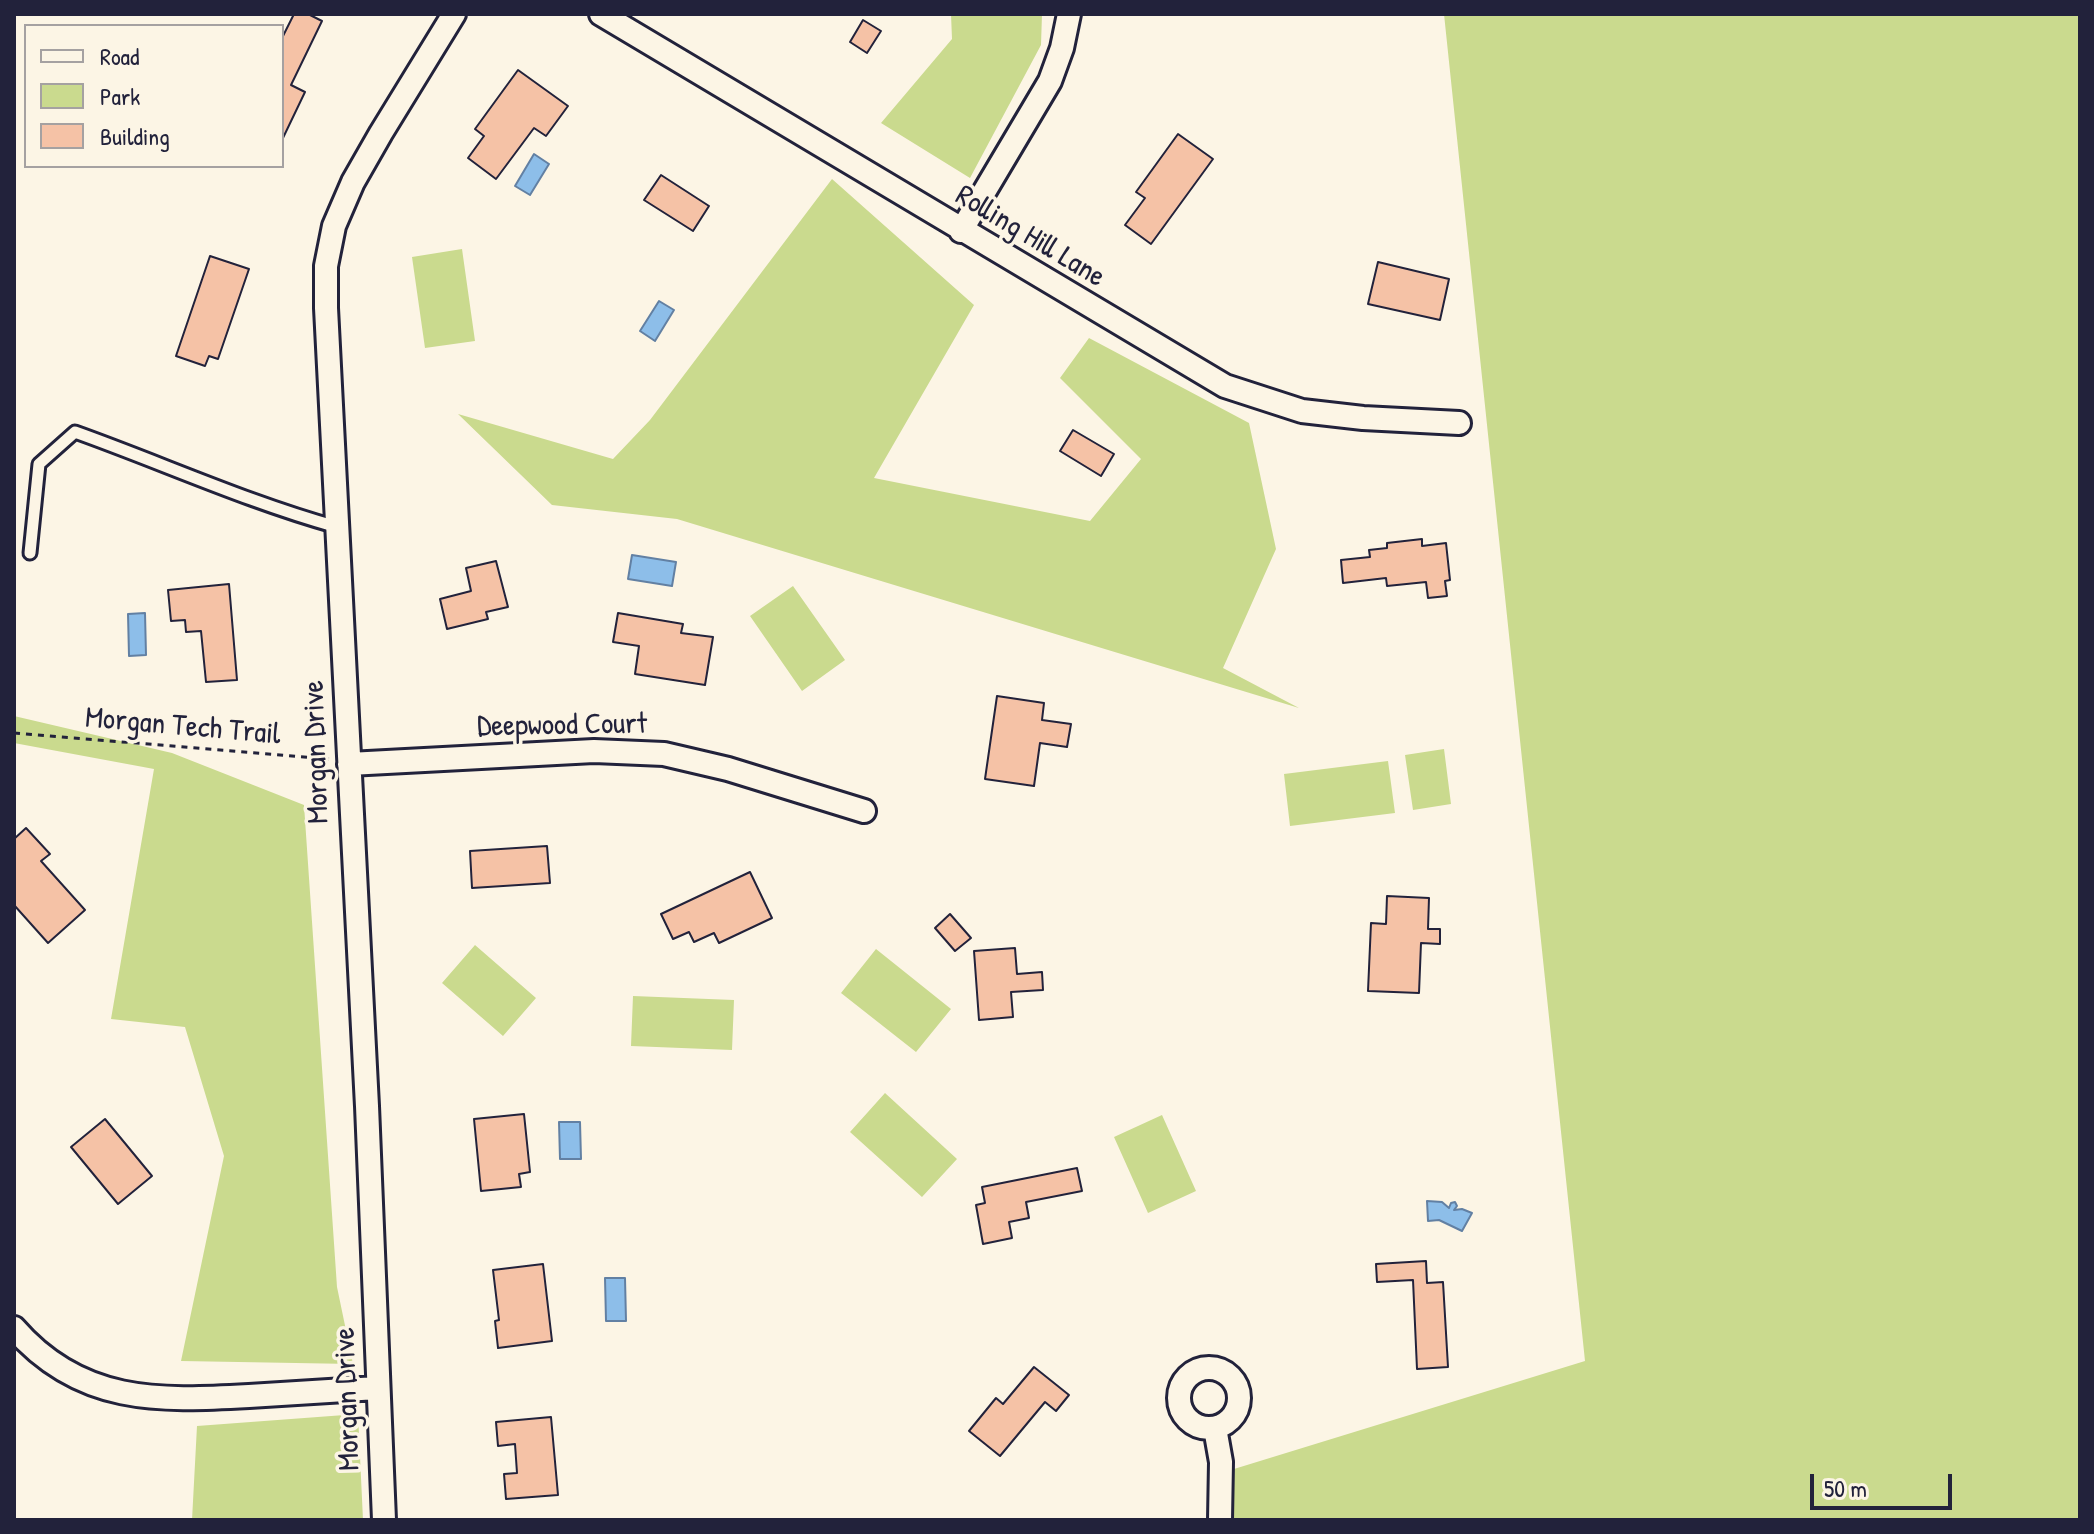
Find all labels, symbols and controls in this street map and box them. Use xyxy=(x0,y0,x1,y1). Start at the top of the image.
legend xyxy=(24,24,284,168)
text: Road xyxy=(100,40,139,72)
text: Park xyxy=(100,80,140,112)
text: Building xyxy=(100,120,170,152)
street label: Rolling Hill Lane xyxy=(949,178,1111,296)
street label: Morgan Drive xyxy=(297,680,337,824)
street label: Morgan Tech Trail xyxy=(84,701,282,753)
street label: Deepwood Court xyxy=(477,707,647,745)
street label: Morgan Drive xyxy=(328,1327,368,1471)
scale bar xyxy=(1814,1458,1956,1508)
text: 50 m xyxy=(1824,1472,1867,1504)

